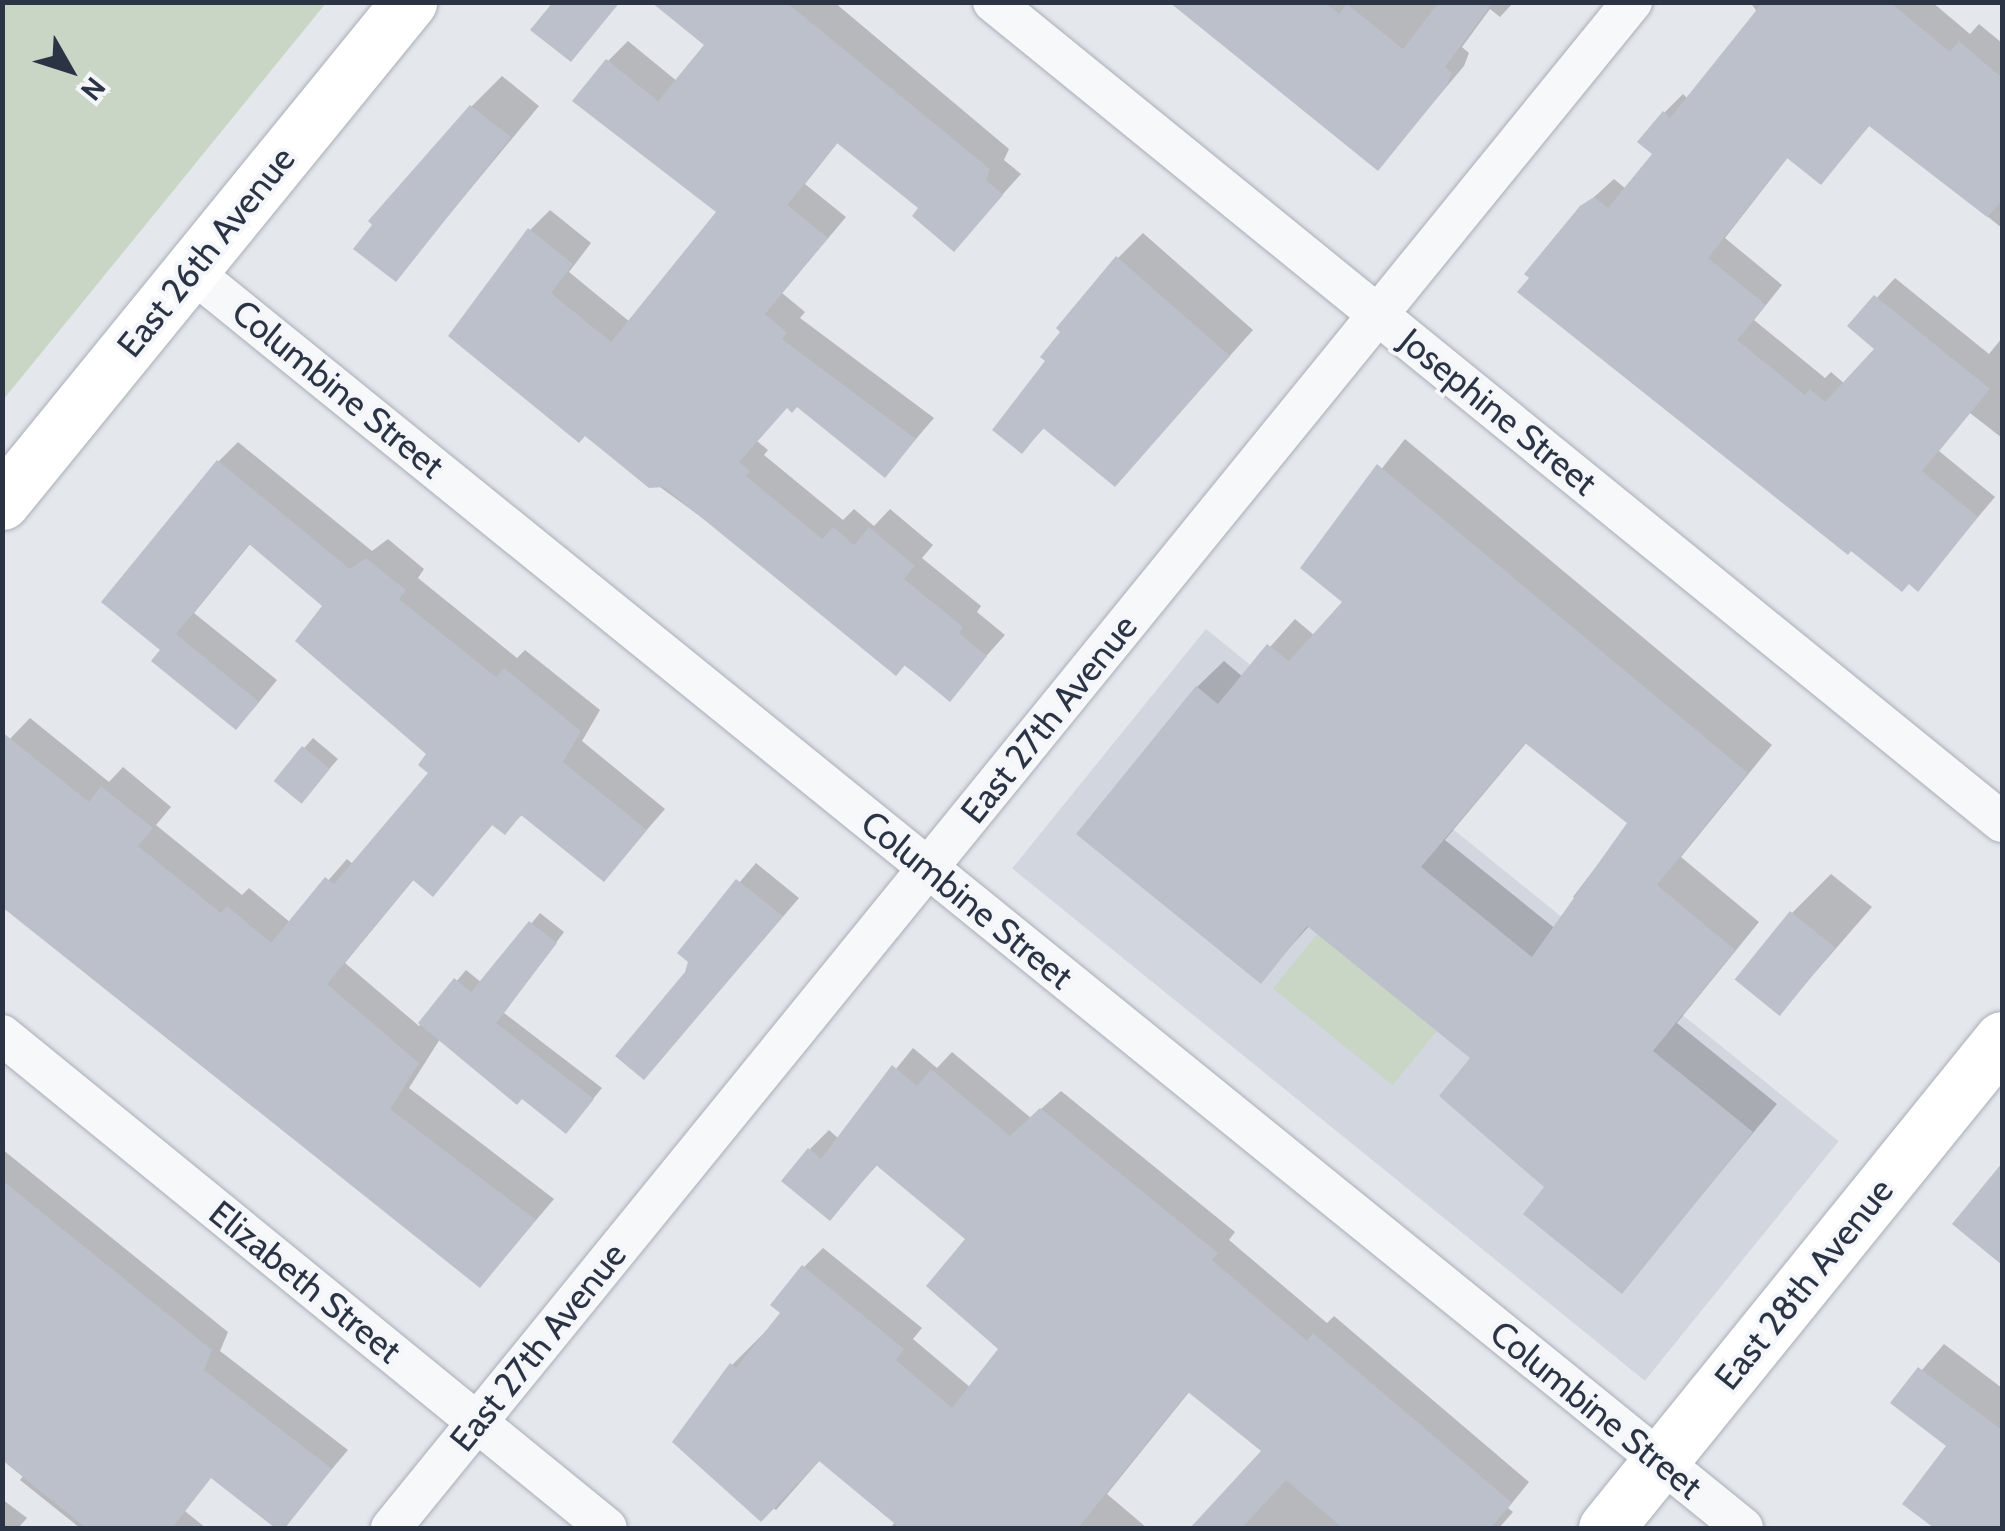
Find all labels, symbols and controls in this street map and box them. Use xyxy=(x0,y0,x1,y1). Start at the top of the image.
north arrow xyxy=(20,20,120,120)
text: N xyxy=(74,70,113,107)
street label: East 26th Avenue xyxy=(108,138,304,366)
street label: Columbine Street xyxy=(224,291,452,487)
street label: Josephine Street xyxy=(1391,320,1605,504)
street label: East 27th Avenue xyxy=(952,606,1146,832)
street label: Columbine Street xyxy=(853,802,1081,998)
street label: East 28th Avenue xyxy=(1706,1170,1902,1398)
street label: Elizabeth Street xyxy=(201,1192,409,1372)
street label: East 27th Avenue xyxy=(441,1234,635,1460)
street label: Columbine Street xyxy=(1482,1312,1710,1508)

